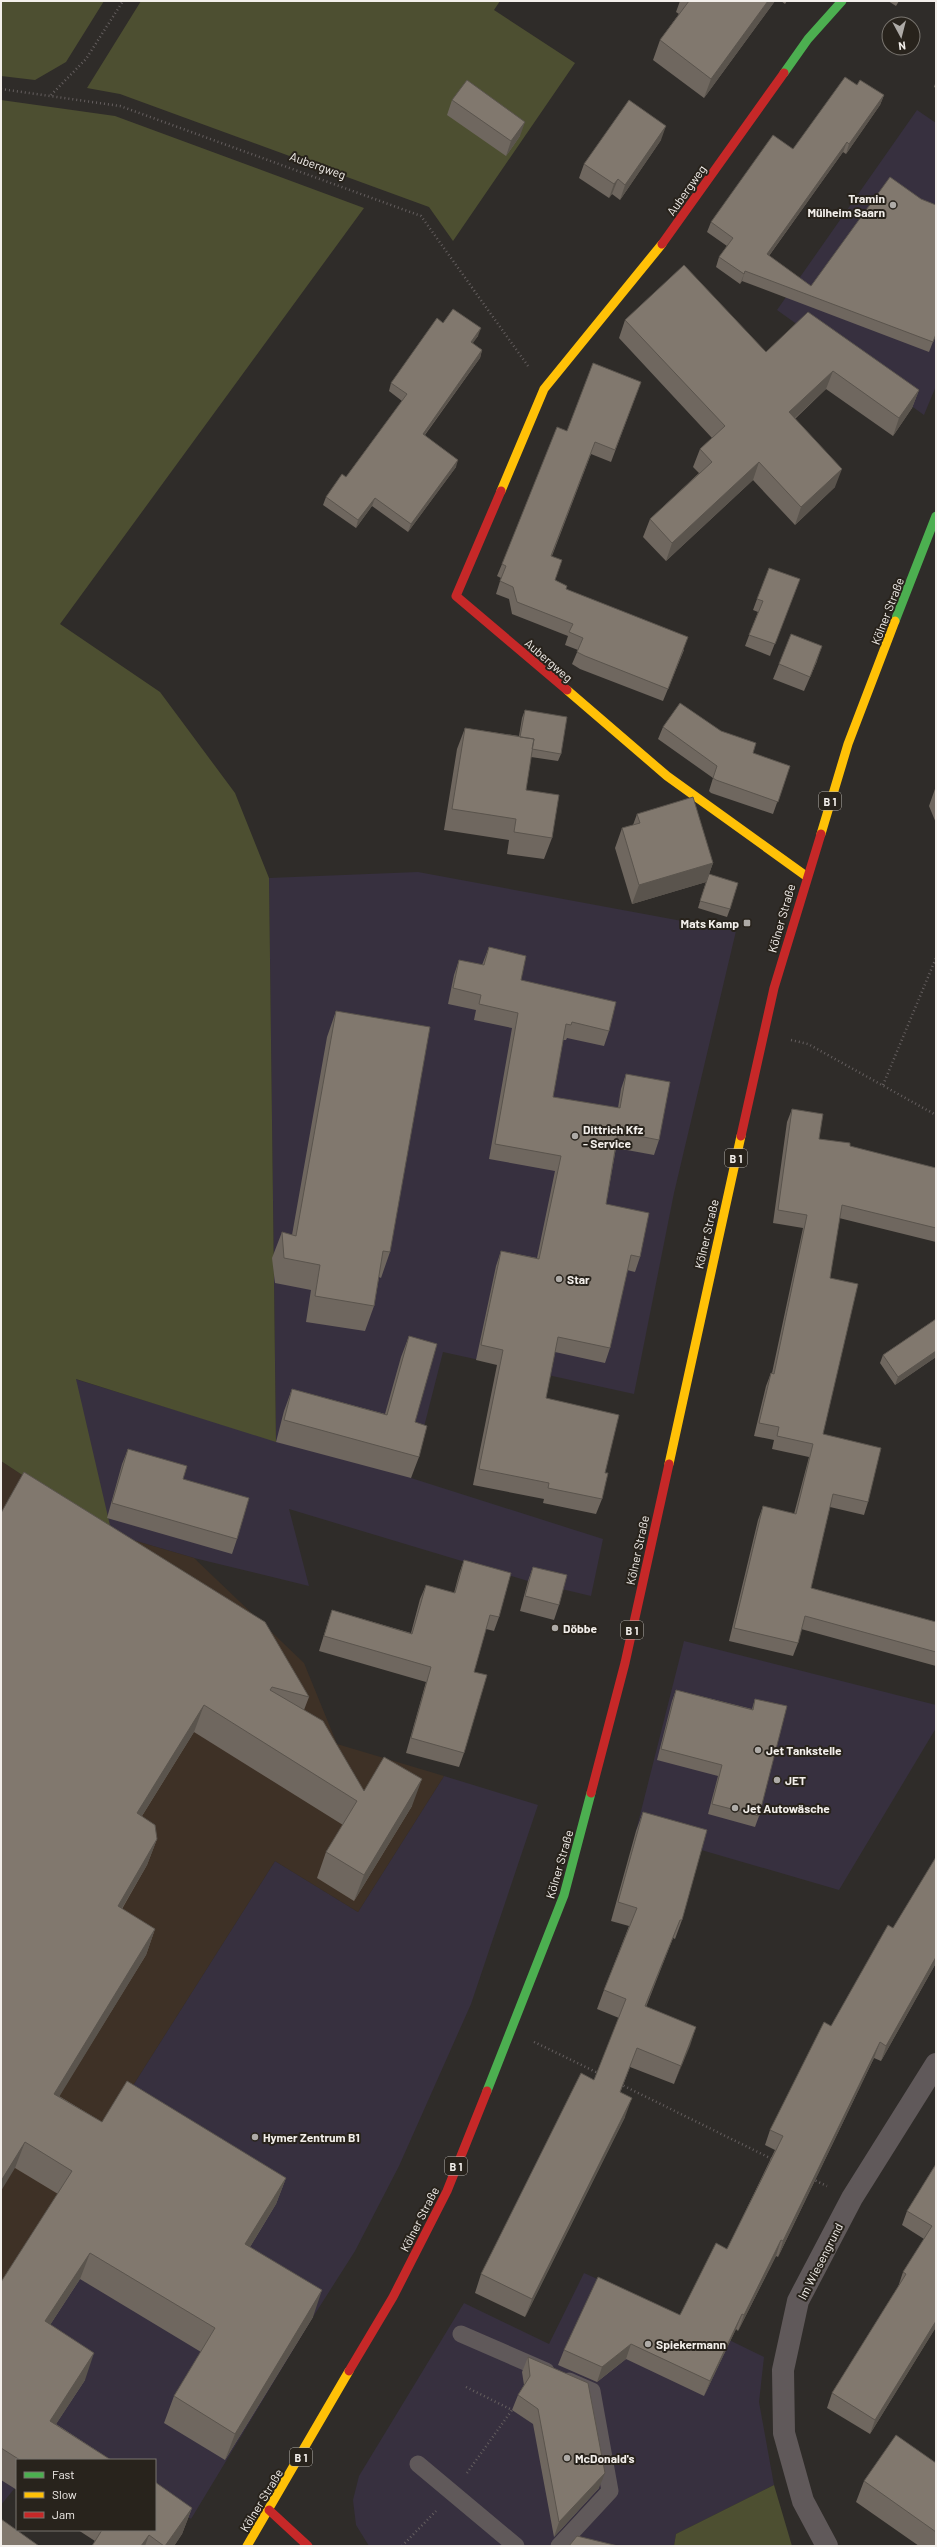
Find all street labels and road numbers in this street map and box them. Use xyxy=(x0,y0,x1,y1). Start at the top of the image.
street label: Aubergweg xyxy=(288,148,348,182)
street label: Aubergweg xyxy=(663,162,709,218)
street label: Kölner Straße xyxy=(868,575,906,647)
street label: Aubergweg xyxy=(522,636,576,684)
road number: B 1 xyxy=(819,792,841,810)
street label: Kölner Straße xyxy=(765,882,797,954)
road number: B 1 xyxy=(725,1149,747,1167)
street label: Kölner Straße xyxy=(691,1198,721,1270)
street label: Kölner Straße xyxy=(623,1514,651,1586)
road number: B 1 xyxy=(621,1621,643,1639)
street label: Kölner Straße xyxy=(543,1828,575,1900)
road number: B 1 xyxy=(445,2157,467,2175)
street label: Kölner Straße xyxy=(397,2184,441,2254)
street label: Im Wiesengrund xyxy=(795,2220,845,2302)
road number: B 1 xyxy=(290,2448,312,2466)
street label: Kölner Straße xyxy=(237,2466,285,2534)

